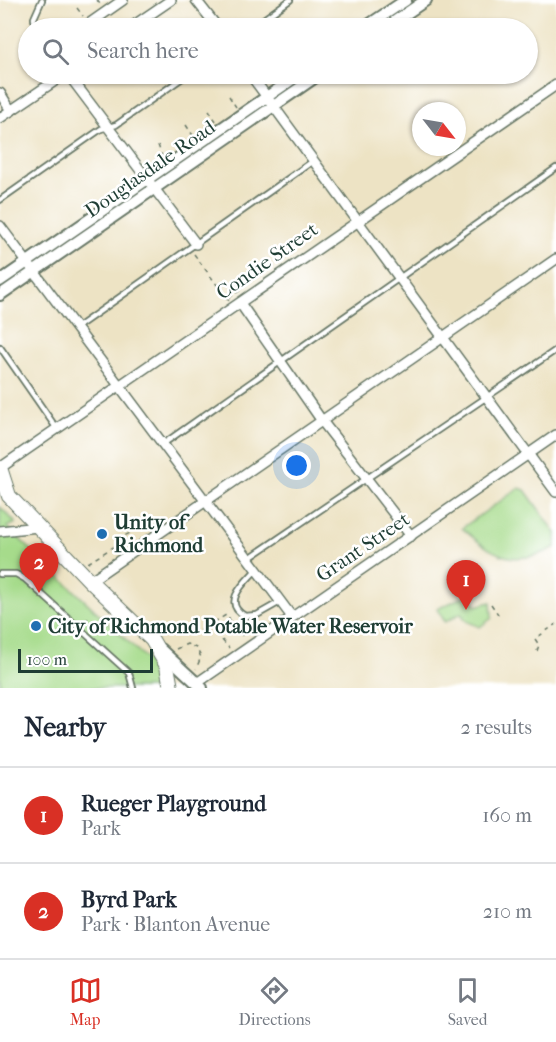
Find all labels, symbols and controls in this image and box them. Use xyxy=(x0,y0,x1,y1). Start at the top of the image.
search box xyxy=(18,18,538,84)
icon: search xyxy=(39,35,72,68)
text: Search here xyxy=(87,38,199,64)
north arrow xyxy=(412,102,466,156)
street label: Douglasdale Road xyxy=(80,115,220,222)
street label: Condie Street xyxy=(212,218,322,304)
your location xyxy=(282,451,311,480)
street label: Grant Street xyxy=(312,507,414,587)
place label: Unity of Richmond xyxy=(113,511,204,557)
marker: Unity of Richmond xyxy=(95,527,109,541)
pin: 2 xyxy=(20,544,58,593)
pin: 1 xyxy=(446,560,486,610)
place label: City of Richmond Potable Water Reservoir xyxy=(48,615,413,638)
marker: City of Richmond Potable Water Reservoir xyxy=(29,619,43,633)
scale bar xyxy=(18,646,153,674)
text: 100 m xyxy=(27,650,67,669)
text: Nearby xyxy=(24,712,106,743)
text: 2 results xyxy=(461,716,532,739)
text: Rueger Playground xyxy=(81,791,266,817)
text: 1 xyxy=(40,804,47,827)
text: 160 m xyxy=(482,804,532,827)
text: Park xyxy=(81,817,121,840)
text: Byrd Park xyxy=(81,887,177,913)
text: 2 xyxy=(38,900,49,923)
text: 210 m xyxy=(483,900,532,923)
text: Park · Blanton Avenue xyxy=(81,913,270,936)
tab: Map xyxy=(69,974,102,1029)
tab: Directions xyxy=(239,974,311,1029)
tab: Saved xyxy=(448,974,487,1029)

